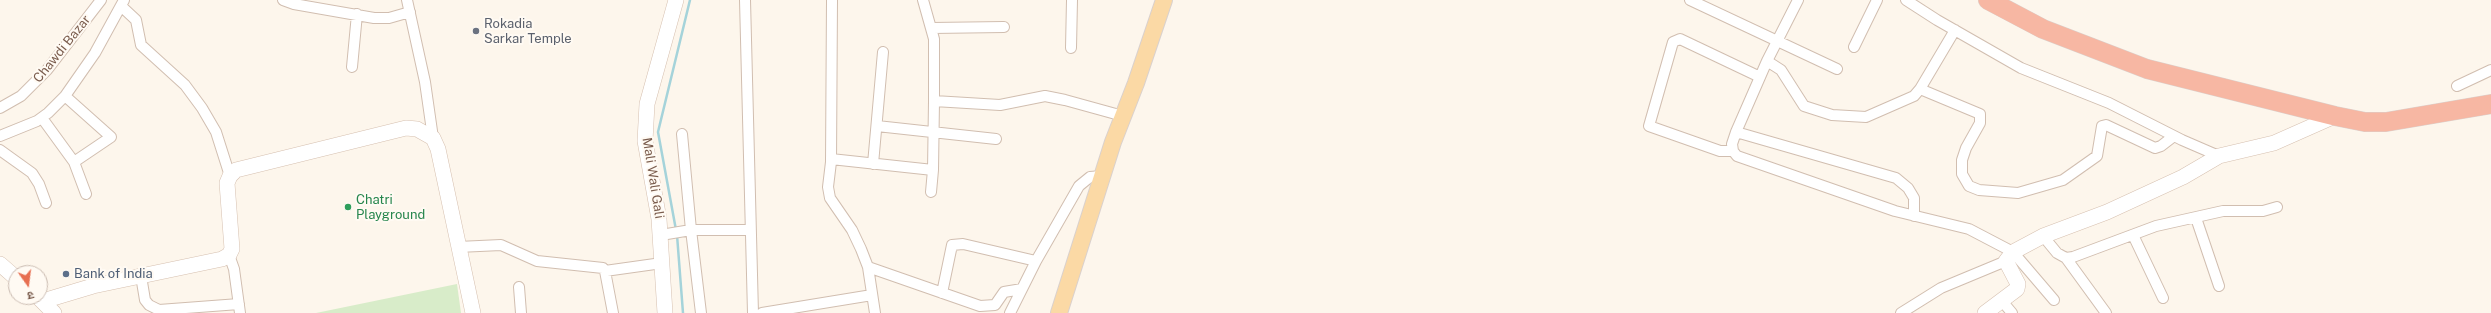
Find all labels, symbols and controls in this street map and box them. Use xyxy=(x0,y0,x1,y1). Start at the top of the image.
street label: Chawdi Bazar xyxy=(30,12,94,86)
place label: Rokadia Sarkar Temple xyxy=(484,16,572,47)
marker: Rokadia Sarkar Temple xyxy=(471,26,481,36)
street label: Mali Wali Gali xyxy=(639,136,667,220)
place label: Chatri Playground xyxy=(356,192,425,223)
marker: Chatri Playground xyxy=(343,202,353,212)
north arrow xyxy=(8,265,48,305)
place label: Bank of India xyxy=(74,266,153,282)
marker: Bank of India xyxy=(61,269,71,279)
text: उ xyxy=(26,289,35,302)

